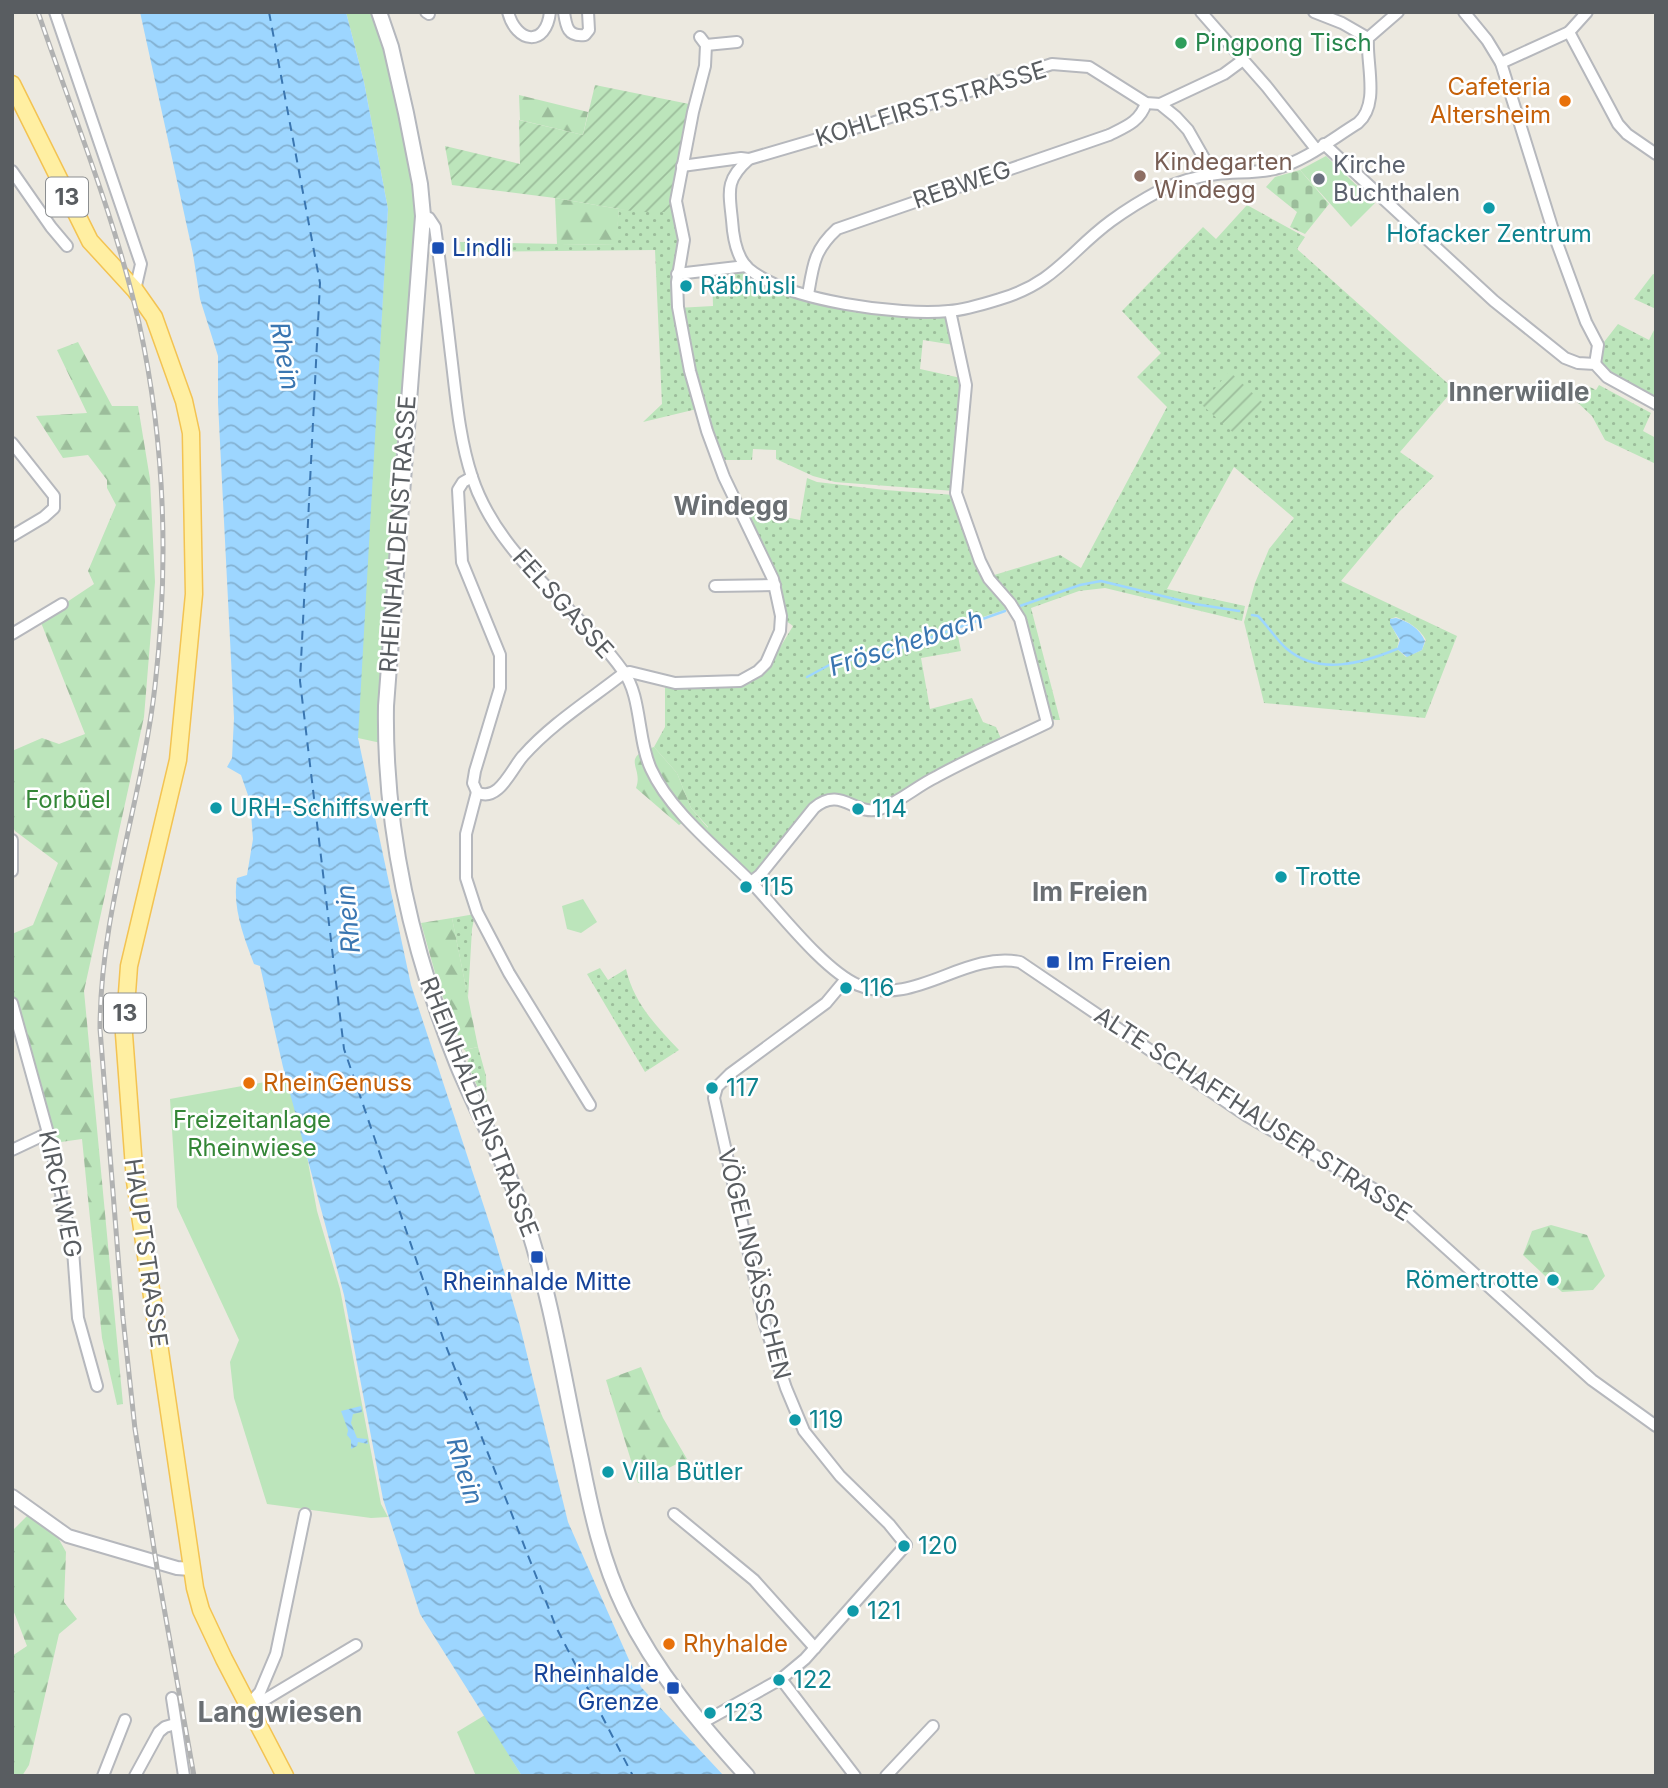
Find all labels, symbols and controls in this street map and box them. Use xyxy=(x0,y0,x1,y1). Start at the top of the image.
place label: Pingpong Tisch xyxy=(1195,28,1372,57)
marker: Pingpong Tisch xyxy=(1173,35,1189,51)
street label: KOHLFIRSTSTRASSE xyxy=(812,55,1050,152)
place label: Cafeteria Altersheim xyxy=(1430,72,1551,129)
marker: Cafeteria Altersheim xyxy=(1557,93,1573,109)
place label: Kindegarten Windegg xyxy=(1154,147,1293,204)
place label: Kirche Buchthalen xyxy=(1333,150,1460,207)
street label: REBWEG xyxy=(909,154,1015,215)
marker: Kindegarten Windegg xyxy=(1132,168,1148,184)
marker: Kirche Buchthalen xyxy=(1311,171,1327,187)
road number: 13 xyxy=(46,178,88,216)
marker: Hofacker Zentrum xyxy=(1481,200,1497,216)
place label: Hofacker Zentrum xyxy=(1386,219,1592,248)
place label: Lindli xyxy=(452,233,512,262)
marker: Lindli xyxy=(430,240,446,256)
place label: Räbhüsli xyxy=(700,271,796,300)
marker: Räbhüsli xyxy=(678,278,694,294)
water label: Rhein xyxy=(264,319,307,392)
district label: Innerwiidle xyxy=(1448,376,1590,407)
street label: RHEINHALDENSTRASSE xyxy=(373,394,422,674)
district label: Windegg xyxy=(674,490,788,521)
street label: FELSGASSE xyxy=(507,543,620,664)
water label: Fröschebach xyxy=(825,603,987,682)
park label: Forbüel xyxy=(25,785,111,814)
place label: URH-Schiffswerft xyxy=(230,793,429,822)
place label: 114 xyxy=(872,794,907,823)
marker: URH-Schiffswerft xyxy=(208,800,224,816)
marker: 114 xyxy=(850,801,866,817)
place label: Trotte xyxy=(1295,862,1361,891)
marker: Trotte xyxy=(1273,869,1289,885)
place label: 115 xyxy=(760,872,794,901)
district label: Im Freien xyxy=(1032,876,1148,907)
marker: 115 xyxy=(738,879,754,895)
water label: Rhein xyxy=(329,883,366,955)
place label: Im Freien xyxy=(1067,947,1171,976)
marker: Im Freien xyxy=(1045,954,1061,970)
street label: RHEINHALDENSTRASSE xyxy=(414,972,545,1241)
place label: 116 xyxy=(860,973,894,1002)
marker: 116 xyxy=(838,980,854,996)
road number: 13 xyxy=(104,994,146,1032)
street label: ALTE SCHAFFHAUSER STRASSE xyxy=(1089,1000,1417,1227)
place label: RheinGenuss xyxy=(263,1068,412,1097)
place label: 117 xyxy=(726,1073,759,1102)
marker: RheinGenuss xyxy=(241,1075,257,1091)
marker: 117 xyxy=(704,1080,720,1096)
park label: Freizeitanlage Rheinwiese xyxy=(173,1105,331,1162)
street label: KIRCHWEG xyxy=(33,1128,88,1260)
street label: VÖGELINGÄSSCHEN xyxy=(712,1145,797,1382)
street label: HAUPTSTRASSE xyxy=(119,1156,174,1349)
marker: Rheinhalde Mitte xyxy=(529,1249,545,1265)
place label: Römertrotte xyxy=(1405,1265,1539,1294)
place label: Rheinhalde Mitte xyxy=(443,1267,631,1296)
marker: Römertrotte xyxy=(1545,1272,1561,1288)
place label: 119 xyxy=(809,1405,843,1434)
marker: 119 xyxy=(787,1412,803,1428)
water label: Rhein xyxy=(441,1433,490,1508)
place label: Villa Bütler xyxy=(622,1457,743,1486)
marker: Villa Bütler xyxy=(600,1464,616,1480)
place label: 120 xyxy=(918,1531,958,1560)
marker: 120 xyxy=(896,1538,912,1554)
place label: 121 xyxy=(867,1596,901,1625)
marker: 121 xyxy=(845,1603,861,1619)
place label: Rhyhalde xyxy=(683,1629,788,1658)
marker: Rhyhalde xyxy=(661,1636,677,1652)
place label: Rheinhalde Grenze xyxy=(533,1659,659,1716)
place label: 122 xyxy=(793,1665,832,1694)
marker: 122 xyxy=(771,1672,787,1688)
marker: Rheinhalde Grenze xyxy=(665,1680,681,1696)
district label: Langwiesen xyxy=(197,1695,363,1729)
place label: 123 xyxy=(724,1698,763,1727)
marker: 123 xyxy=(702,1705,718,1721)

